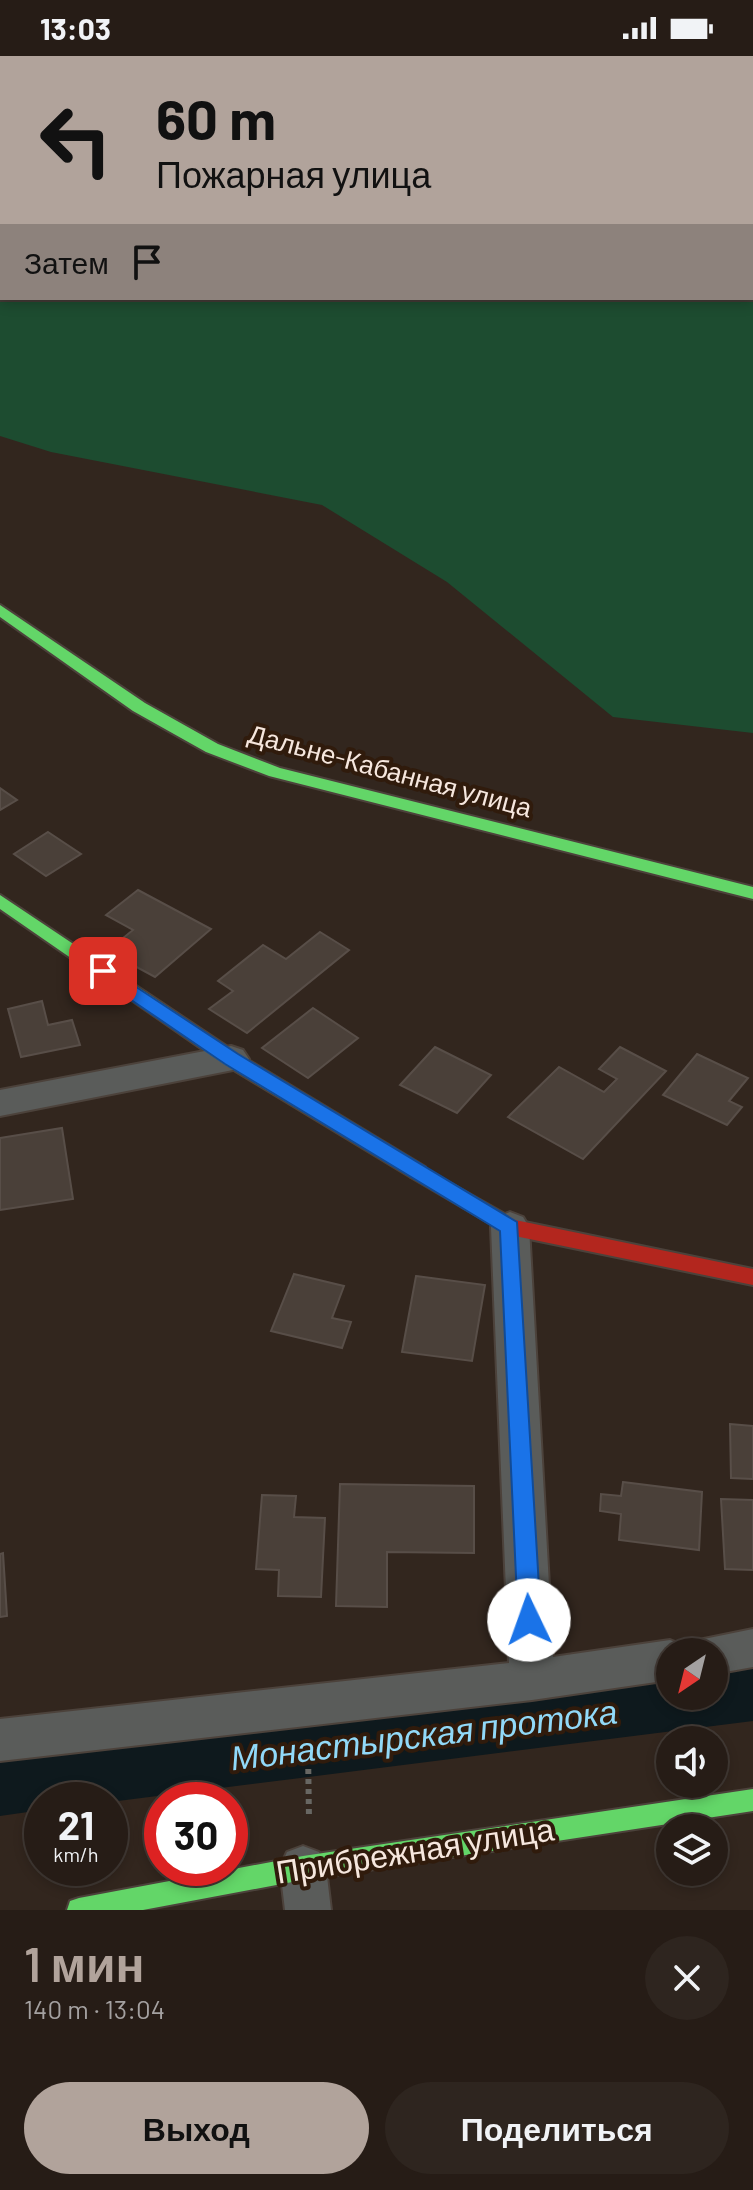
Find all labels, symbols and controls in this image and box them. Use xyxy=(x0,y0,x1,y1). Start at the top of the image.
text: 13:03 xyxy=(40,10,111,46)
text: 60 m xyxy=(156,84,276,151)
icon: left xyxy=(24,88,128,192)
text: Пожарная улица xyxy=(156,152,431,195)
icon: arrive xyxy=(125,240,169,284)
text: Затем xyxy=(24,244,109,280)
street label: Дальне-Кабанная улица xyxy=(245,717,536,822)
pin xyxy=(69,937,137,1005)
icon: arrive xyxy=(81,949,125,993)
position arrow xyxy=(487,1578,571,1662)
north arrow xyxy=(656,1638,728,1710)
map controls xyxy=(656,1638,728,1886)
water label: Монастырская протока xyxy=(228,1689,619,1778)
button: sound xyxy=(656,1726,728,1798)
speed limit sign: 30 xyxy=(144,1782,248,1886)
text: 21 xyxy=(58,1800,94,1848)
street label: Прибрежная улица xyxy=(273,1808,557,1891)
button: layers xyxy=(656,1814,728,1886)
text: km/h xyxy=(53,1842,99,1866)
text: 1 мин xyxy=(24,1934,145,1992)
button: close xyxy=(645,1936,729,2020)
text: 140 m · 13:04 xyxy=(24,1993,165,2024)
button: Выход xyxy=(24,2082,369,2174)
button: Поделиться xyxy=(385,2082,729,2174)

